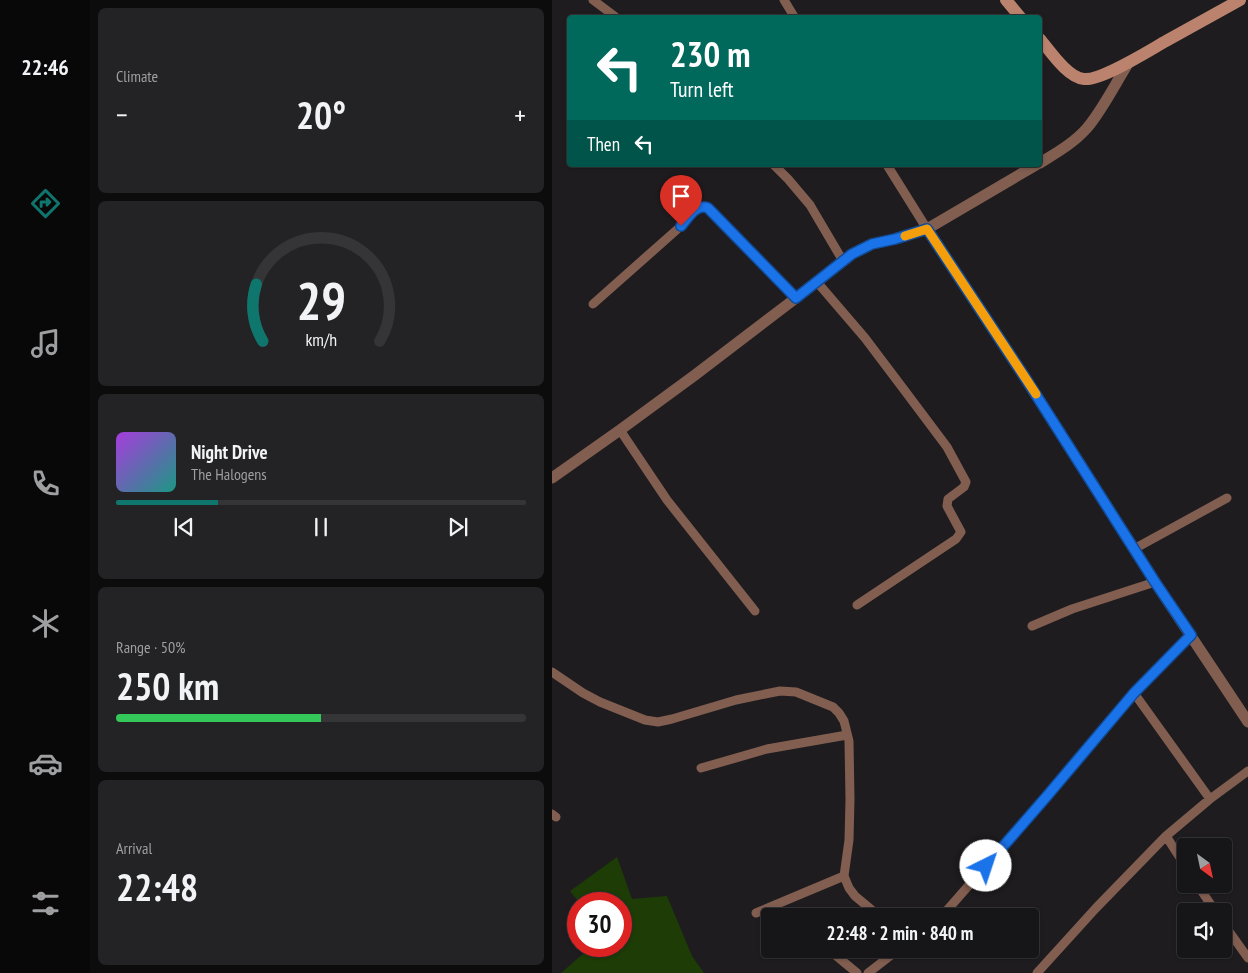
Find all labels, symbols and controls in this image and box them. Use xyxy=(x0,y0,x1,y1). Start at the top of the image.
text: 230 m xyxy=(670,31,751,77)
icon: left xyxy=(587,35,652,100)
text: 22:46 xyxy=(21,53,69,81)
text: Climate xyxy=(116,66,158,86)
text: Turn left xyxy=(670,75,734,103)
text: 20° xyxy=(296,90,346,139)
text: − xyxy=(116,96,128,133)
text: + xyxy=(514,96,526,133)
icon: left xyxy=(630,130,658,158)
text: Then xyxy=(587,132,620,156)
pin xyxy=(660,175,702,226)
icon: arrive xyxy=(667,182,695,210)
icon: directions xyxy=(28,186,63,221)
text: 29 xyxy=(296,267,346,334)
icon: music xyxy=(28,326,63,361)
text: km/h xyxy=(305,328,337,351)
text: Night Drive xyxy=(191,440,268,464)
text: The Halogens xyxy=(191,464,267,484)
icon: phone xyxy=(28,466,63,501)
icon: previous xyxy=(170,513,198,541)
icon: pause xyxy=(307,513,335,541)
icon: next xyxy=(444,513,472,541)
icon: climate xyxy=(28,606,63,641)
text: Range · 50% xyxy=(116,637,185,657)
text: 250 km xyxy=(116,661,219,710)
icon: car xyxy=(28,746,63,781)
text: Arrival xyxy=(116,838,152,858)
north arrow xyxy=(1177,838,1232,892)
map controls xyxy=(1177,838,1232,958)
position arrow xyxy=(959,839,1011,891)
text: 22:48 xyxy=(116,862,198,911)
icon: filters xyxy=(28,886,63,921)
speed limit sign: 30 xyxy=(567,892,632,957)
button: sound xyxy=(1177,903,1232,958)
text: 22:48 · 2 min · 840 m xyxy=(827,921,973,945)

